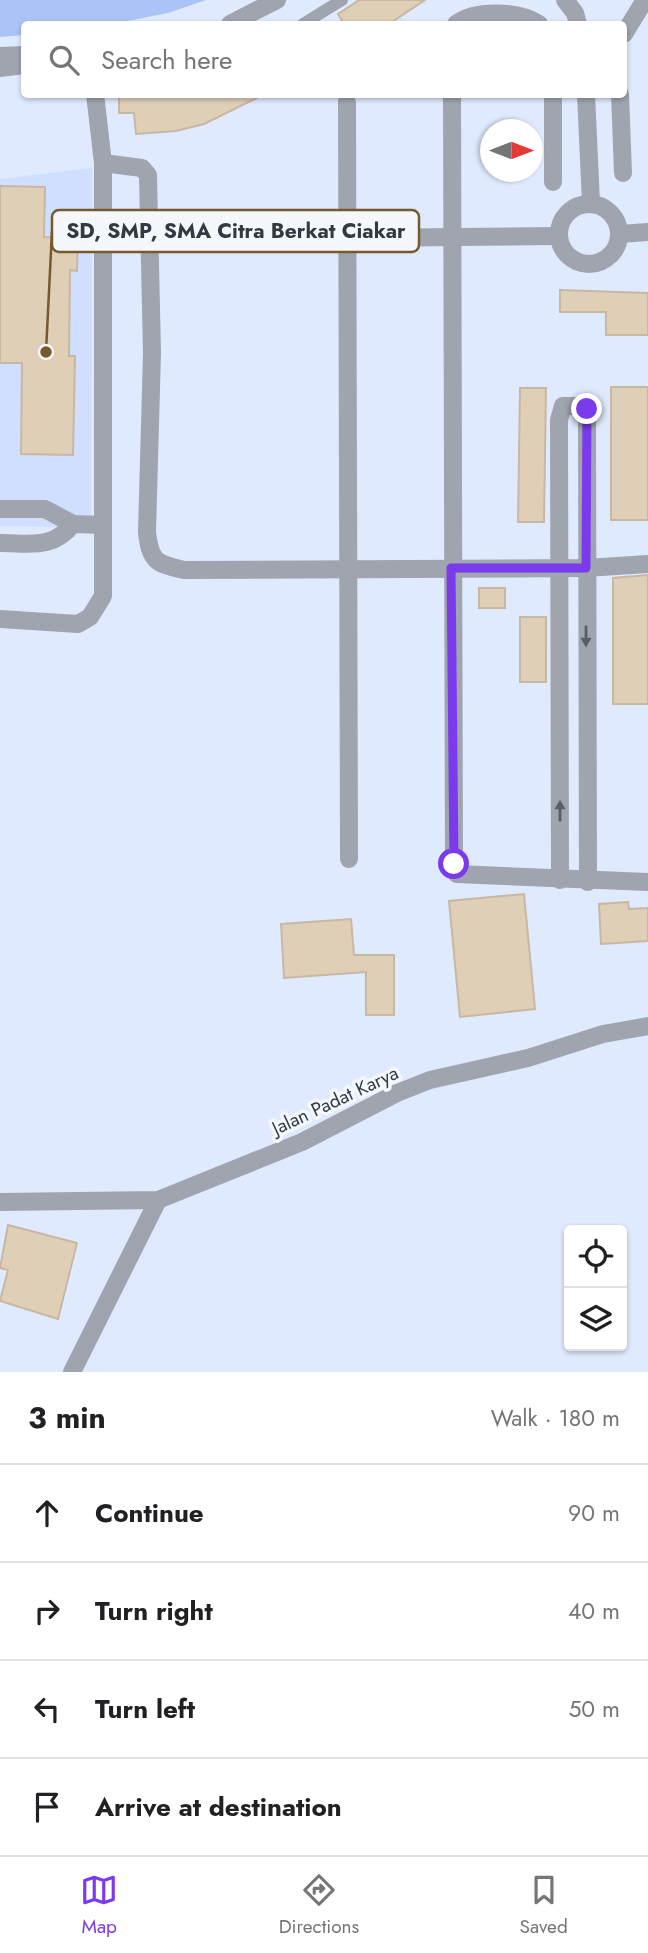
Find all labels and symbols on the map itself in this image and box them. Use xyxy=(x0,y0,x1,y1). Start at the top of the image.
north arrow xyxy=(480,119,543,182)
callout: SD, SMP, SMA Citra Berkat Ciakar xyxy=(52,210,419,252)
text: SD, SMP, SMA Citra Berkat Ciakar xyxy=(66,216,406,246)
route end xyxy=(571,393,602,424)
one-way arrow xyxy=(581,625,592,647)
one-way arrow xyxy=(554,800,565,822)
route start xyxy=(438,848,469,879)
street label: Jalan Padat Karya xyxy=(265,1059,403,1143)

